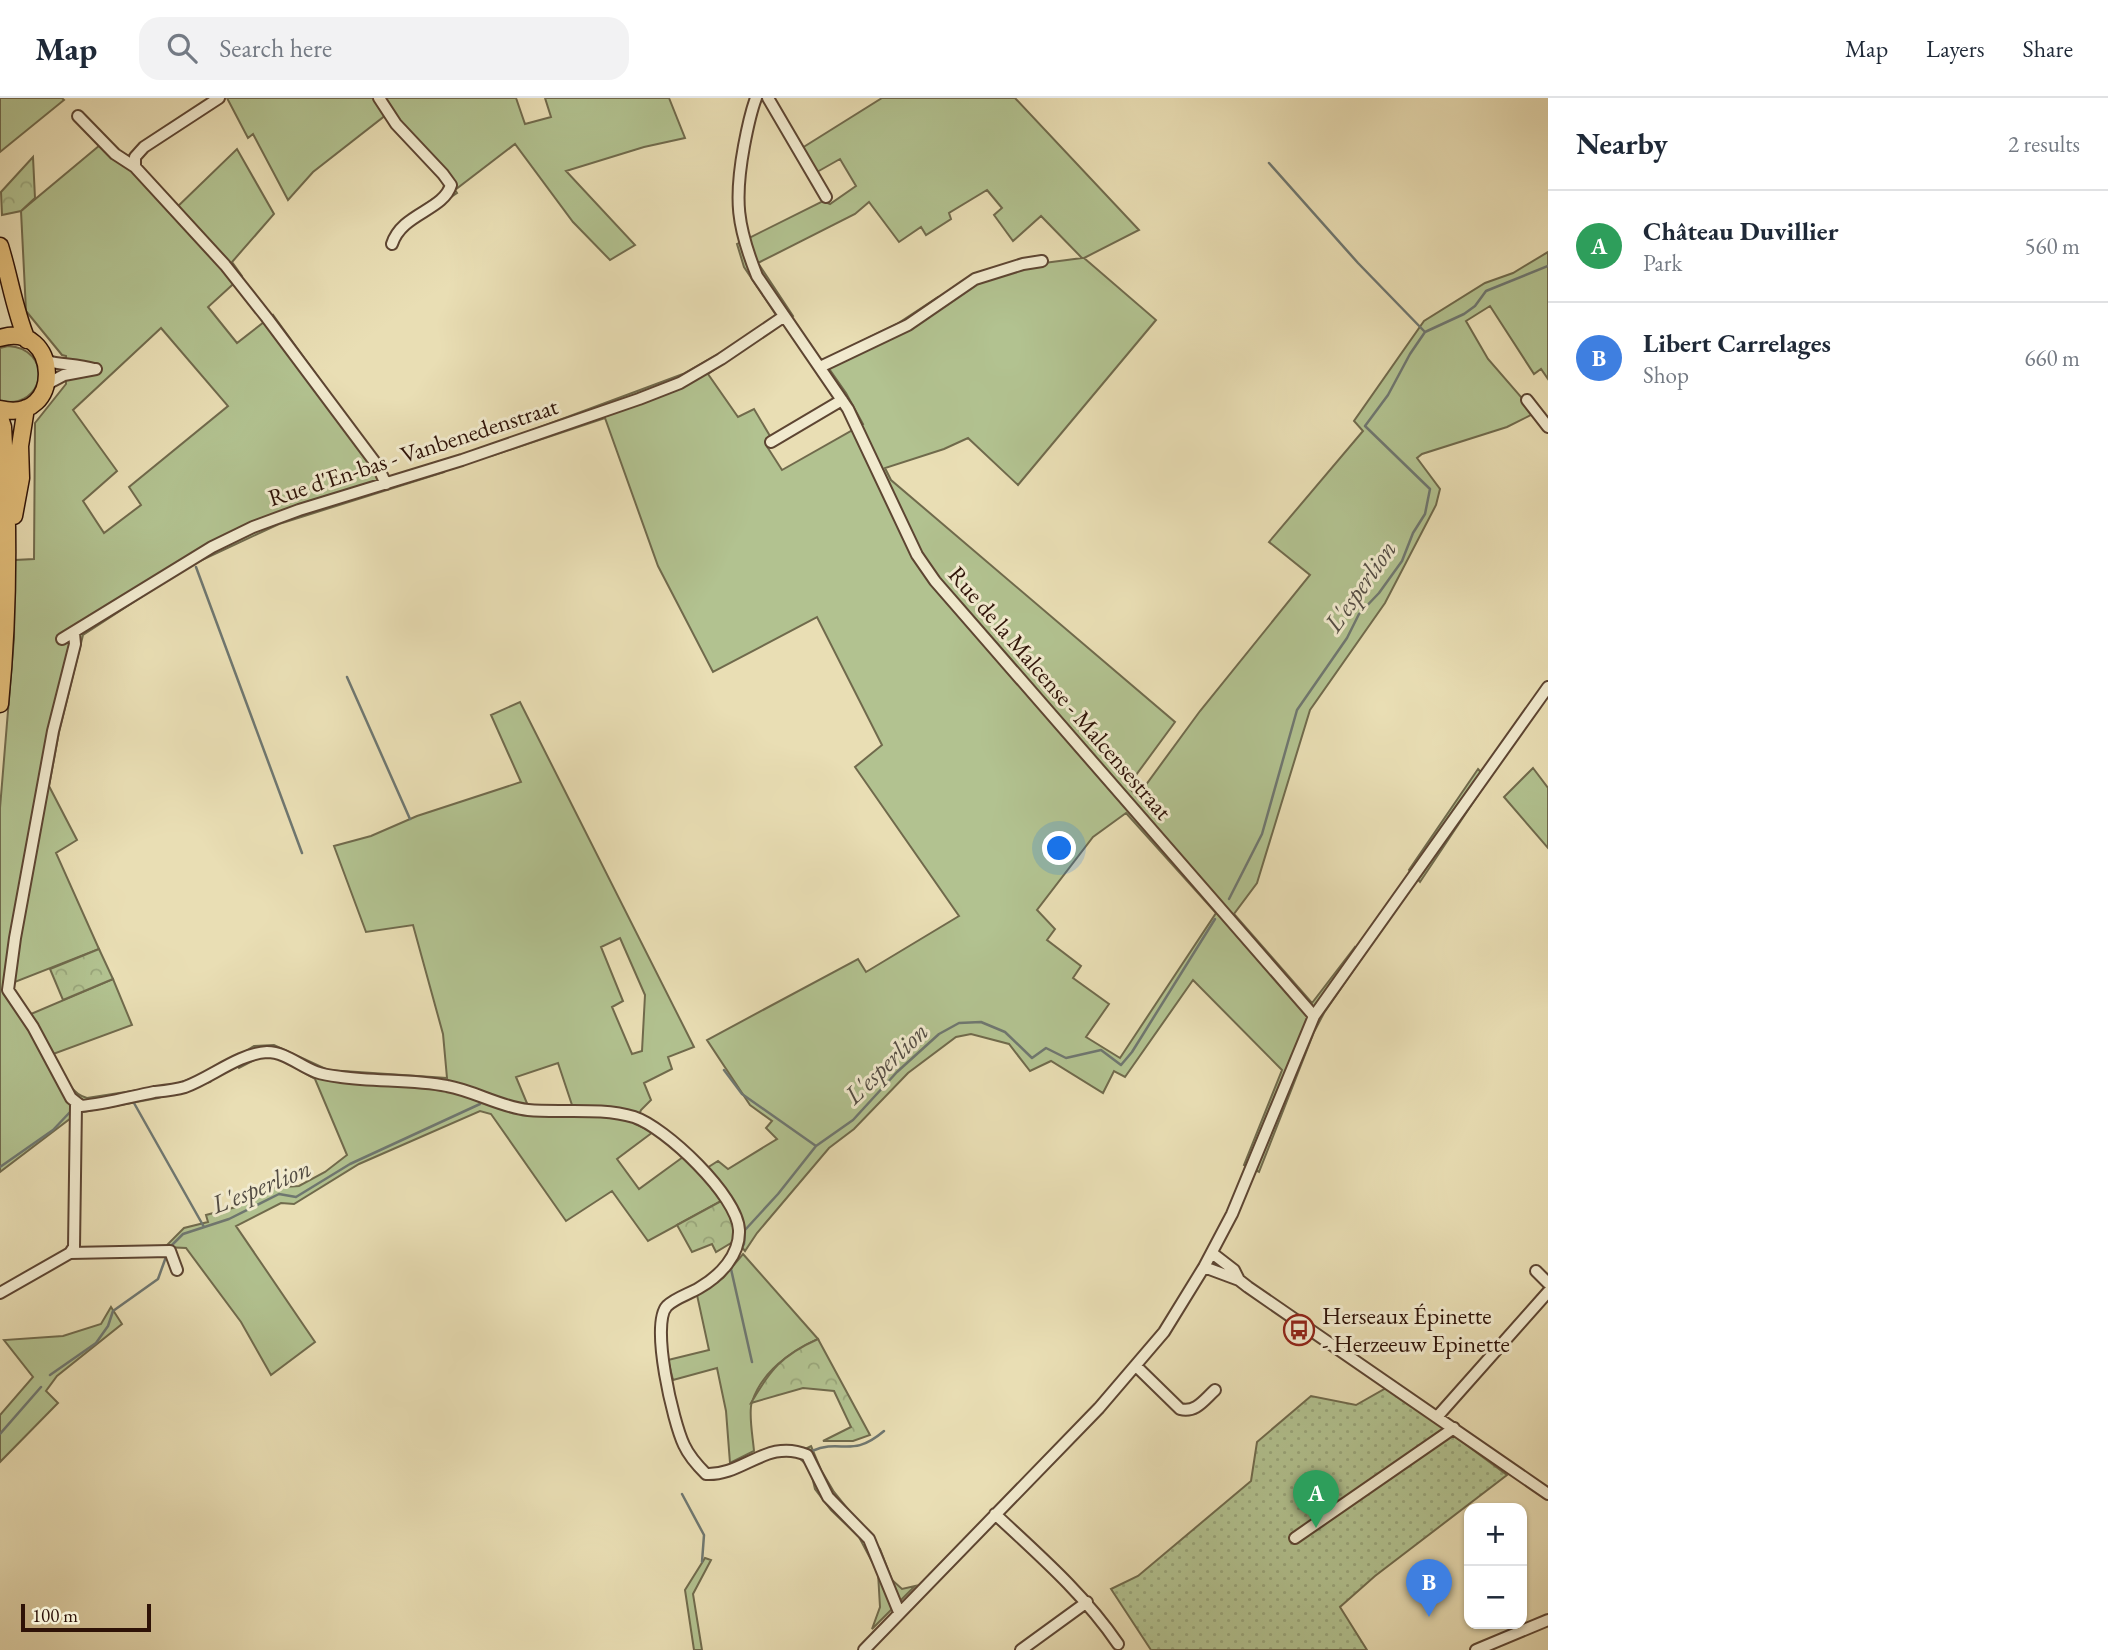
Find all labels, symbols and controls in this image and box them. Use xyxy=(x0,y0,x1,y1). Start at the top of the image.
search box xyxy=(139,17,629,80)
text: Map xyxy=(35,27,97,70)
icon: search xyxy=(163,29,201,67)
text: Search here xyxy=(219,31,332,65)
text: Map xyxy=(1845,33,1888,64)
text: Layers xyxy=(1926,33,1985,64)
text: Share xyxy=(2023,33,2073,64)
text: Nearby xyxy=(1576,124,1668,163)
text: 2 results xyxy=(2008,129,2080,159)
text: Château Duvillier xyxy=(1643,214,1838,248)
text: A xyxy=(1591,231,1607,261)
text: 560 m xyxy=(2024,231,2080,261)
text: Park xyxy=(1643,248,1682,278)
text: Libert Carrelages xyxy=(1643,326,1831,360)
text: B xyxy=(1592,343,1606,373)
text: 660 m xyxy=(2024,343,2080,373)
text: Shop xyxy=(1643,360,1689,390)
street label: Rue d'En-bas - Vanbenedenstraat xyxy=(264,390,562,513)
water label: L'esperlion xyxy=(1315,533,1404,639)
street label: Rue de la Malcense - Malcensestraat xyxy=(942,559,1179,826)
your location xyxy=(1042,831,1076,865)
water label: L'esperlion xyxy=(836,1014,935,1112)
water label: L'esperlion xyxy=(205,1151,316,1222)
place label: Herseaux Épinette - Herzeeuw Epinette xyxy=(1322,1300,1510,1359)
bus stop icon: Herseaux Épinette - Herzeeuw Epinette xyxy=(1282,1313,1316,1347)
pin: A xyxy=(1293,1470,1339,1528)
map controls xyxy=(1464,1503,1527,1629)
button: + xyxy=(1464,1503,1527,1566)
pin: B xyxy=(1406,1559,1452,1617)
button: − xyxy=(1464,1566,1527,1629)
scale bar xyxy=(21,1601,150,1633)
text: 100 m xyxy=(32,1603,78,1628)

